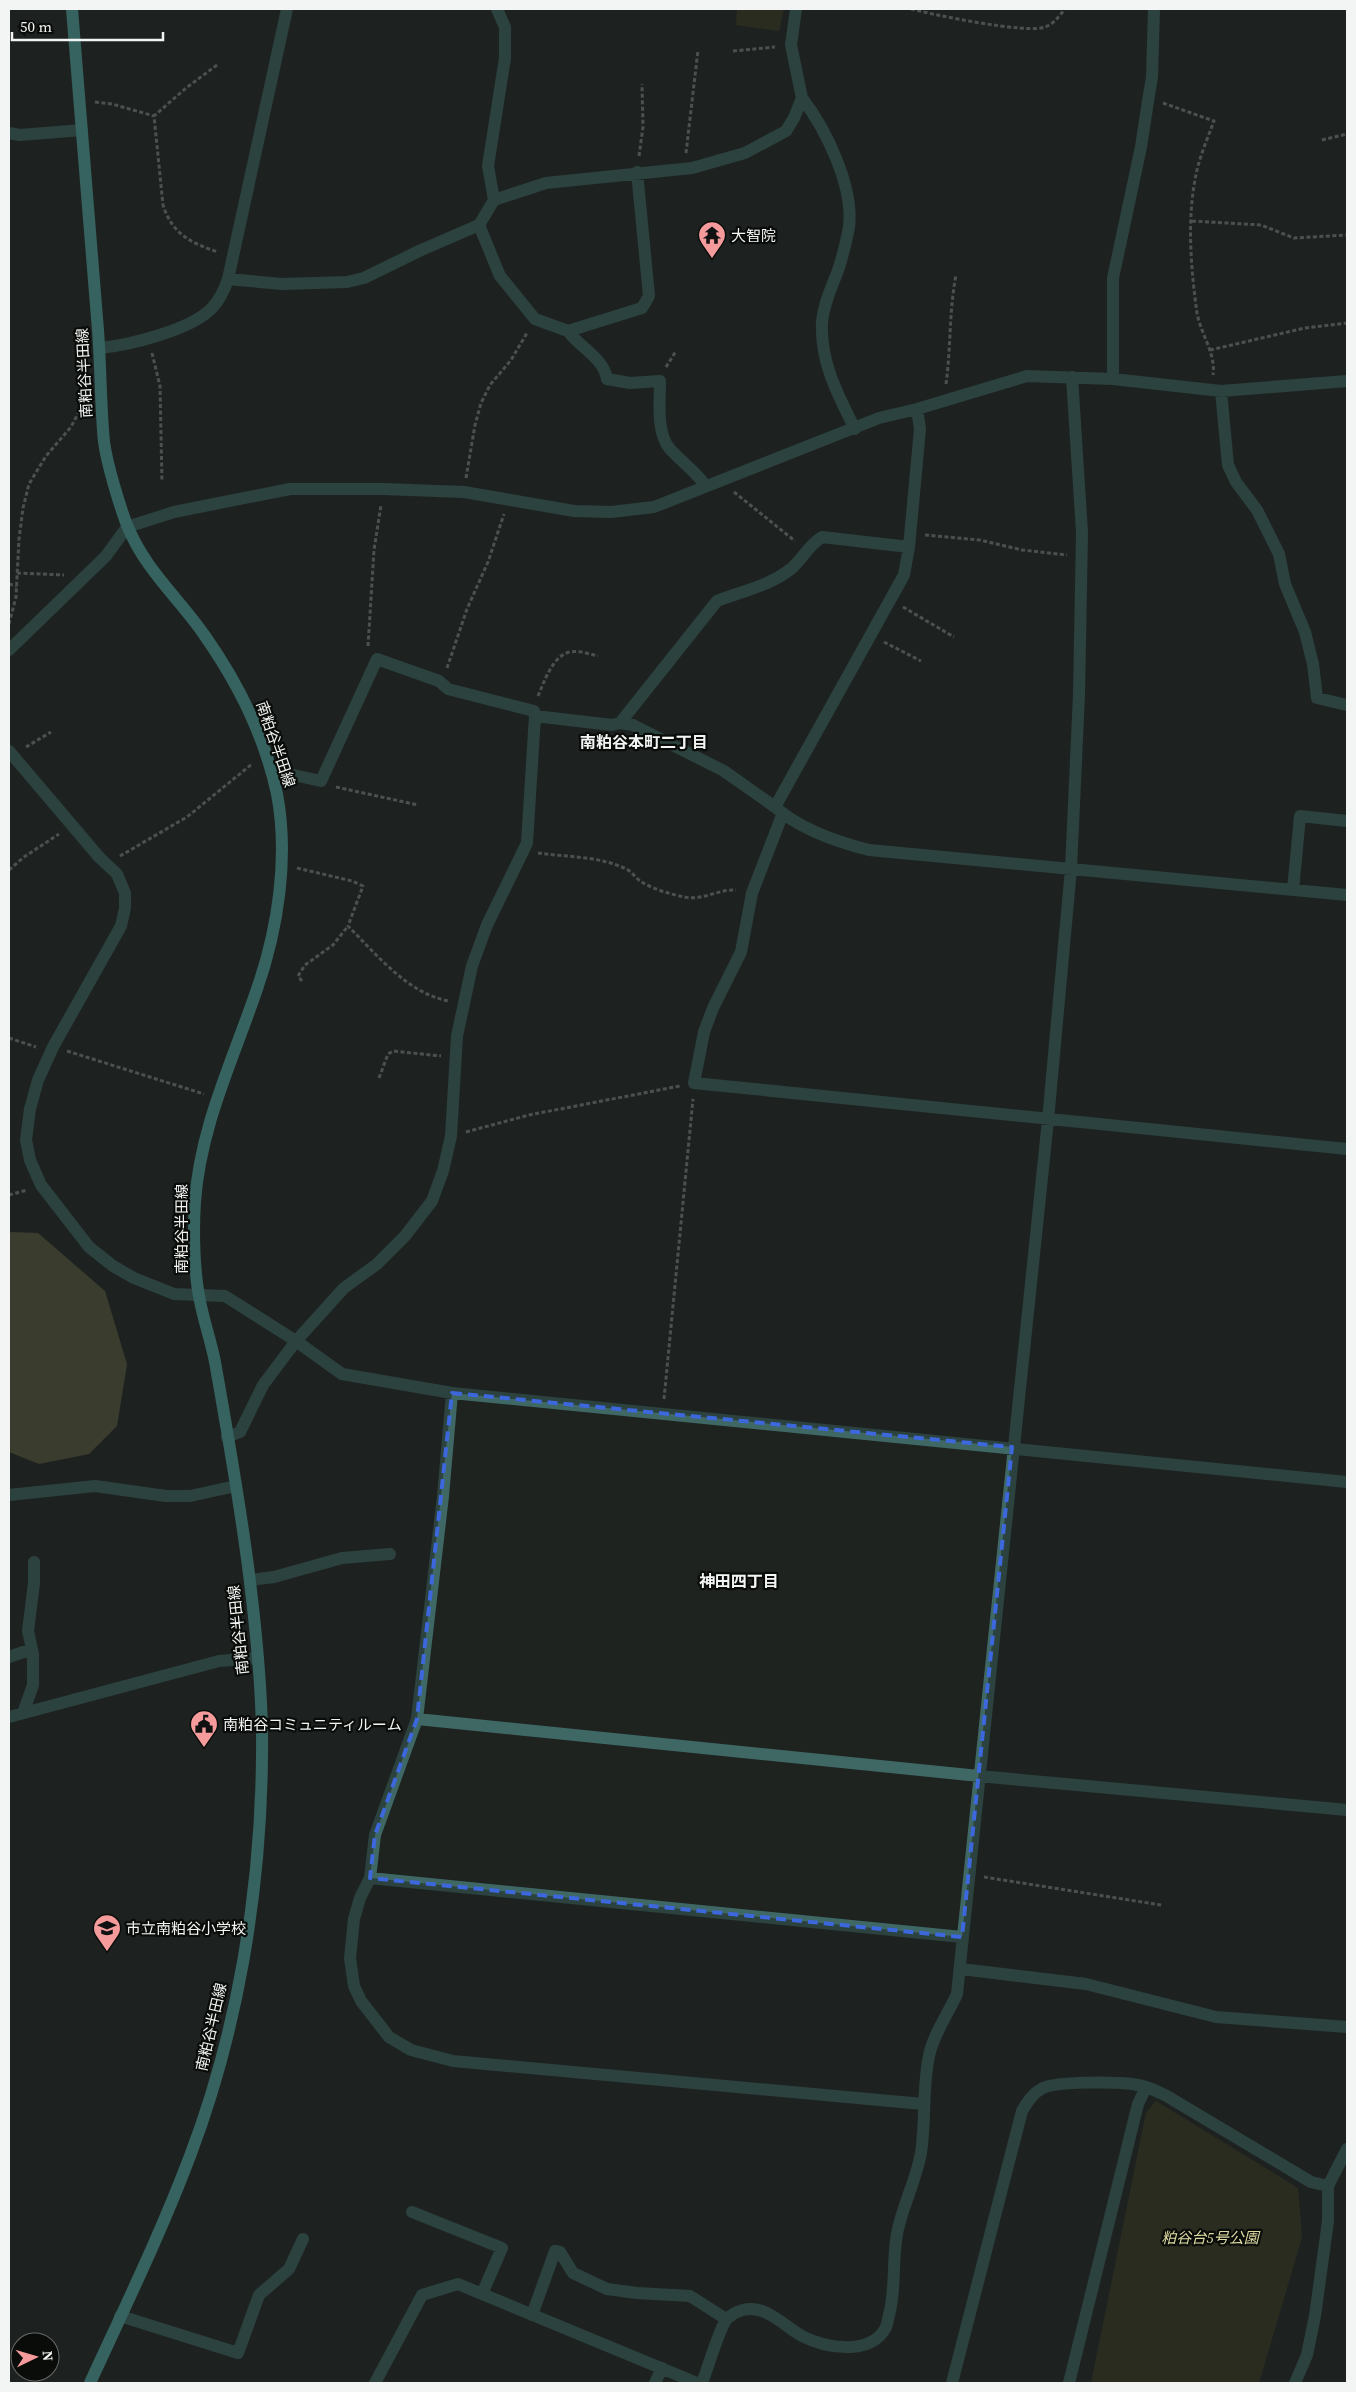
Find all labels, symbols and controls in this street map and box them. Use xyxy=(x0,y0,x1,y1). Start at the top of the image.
scale bar xyxy=(12,10,164,42)
text: 50 m xyxy=(20,16,52,37)
temple icon: 大智院 xyxy=(697,220,727,259)
place label: 大智院 xyxy=(731,225,776,246)
street label: 南粕谷半田線 xyxy=(71,328,97,418)
street label: 南粕谷半田線 xyxy=(251,698,301,790)
district label: 南粕谷本町二丁目 xyxy=(580,731,708,753)
street label: 南粕谷半田線 xyxy=(171,1184,192,1274)
district label: 神田四丁目 xyxy=(699,1570,779,1592)
street label: 南粕谷半田線 xyxy=(223,1584,253,1676)
public building icon: 南粕谷コミュニティルーム xyxy=(189,1709,219,1748)
place label: 南粕谷コミュニティルーム xyxy=(223,1714,402,1735)
school or university icon: 市立南粕谷小学校 xyxy=(92,1913,122,1952)
place label: 市立南粕谷小学校 xyxy=(126,1918,246,1939)
street label: 南粕谷半田線 xyxy=(191,1981,231,2073)
park label: 粕谷台5号公園 xyxy=(1161,2227,1261,2248)
north arrow xyxy=(10,2332,60,2382)
text: N xyxy=(38,2350,58,2362)

